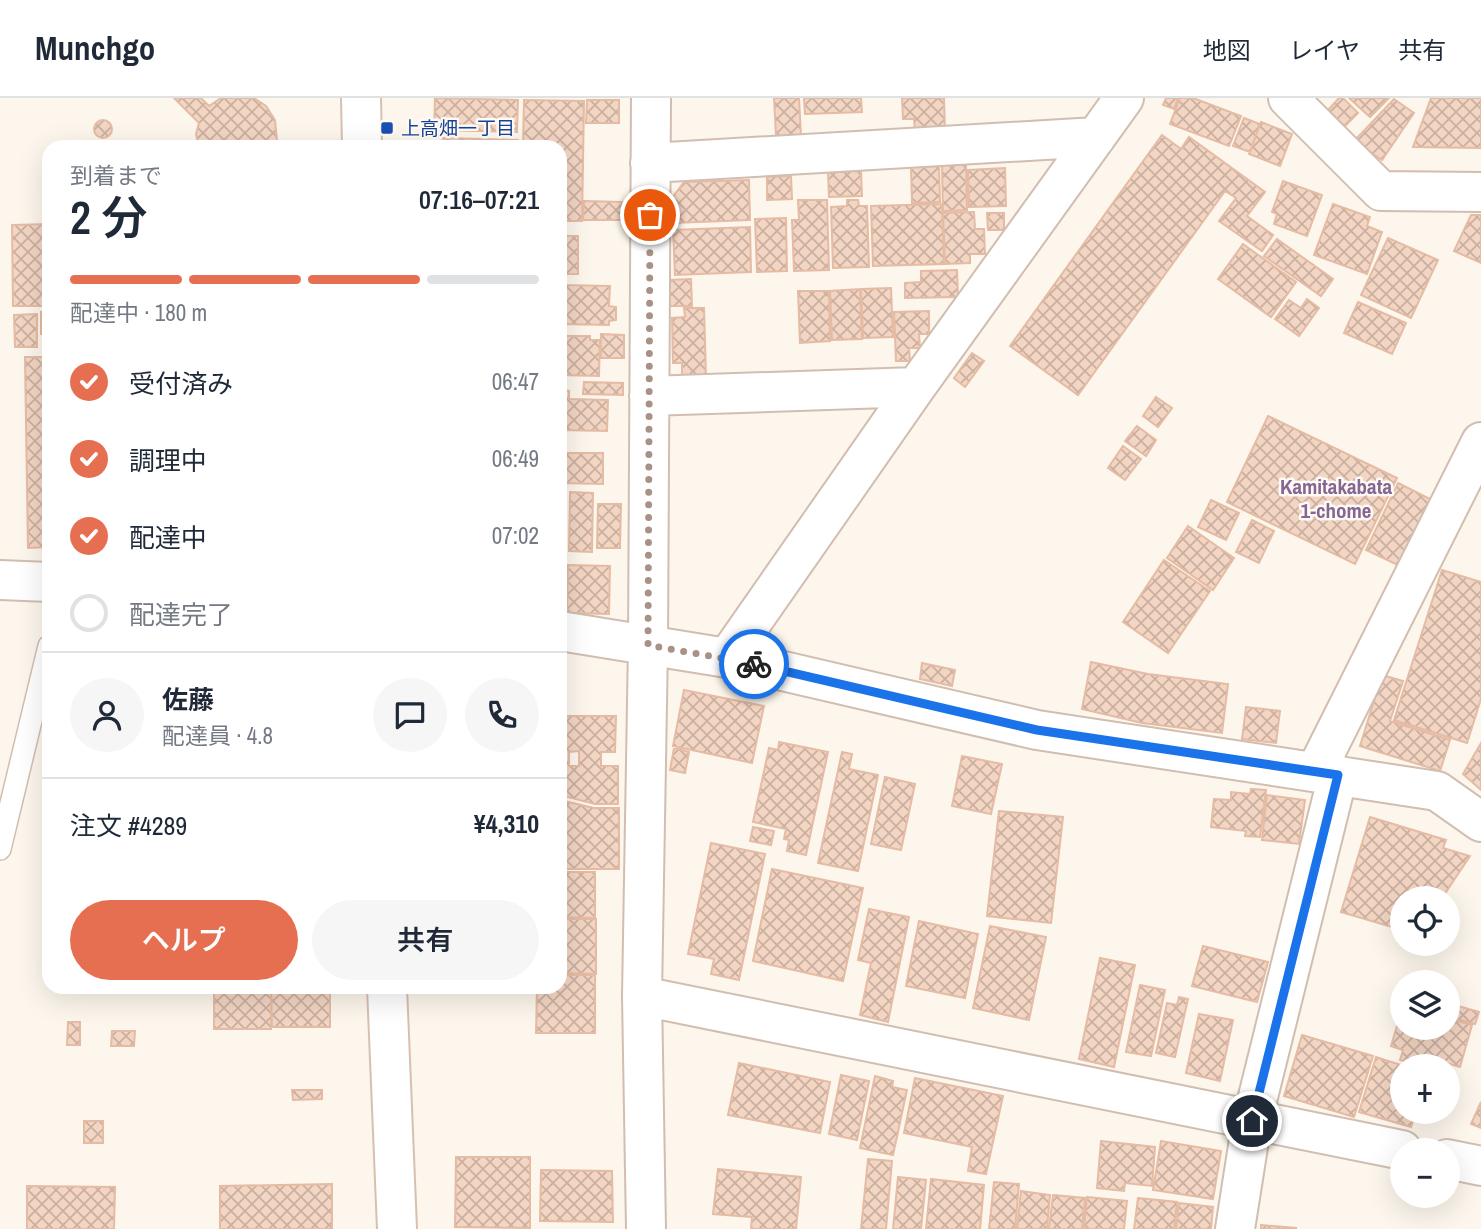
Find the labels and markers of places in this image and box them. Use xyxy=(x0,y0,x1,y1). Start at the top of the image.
place label: 上高畑一丁目 xyxy=(401,115,515,141)
marker: 上高畑一丁目 xyxy=(379,120,395,136)
pin xyxy=(620,185,680,245)
pin xyxy=(1222,1091,1282,1151)

